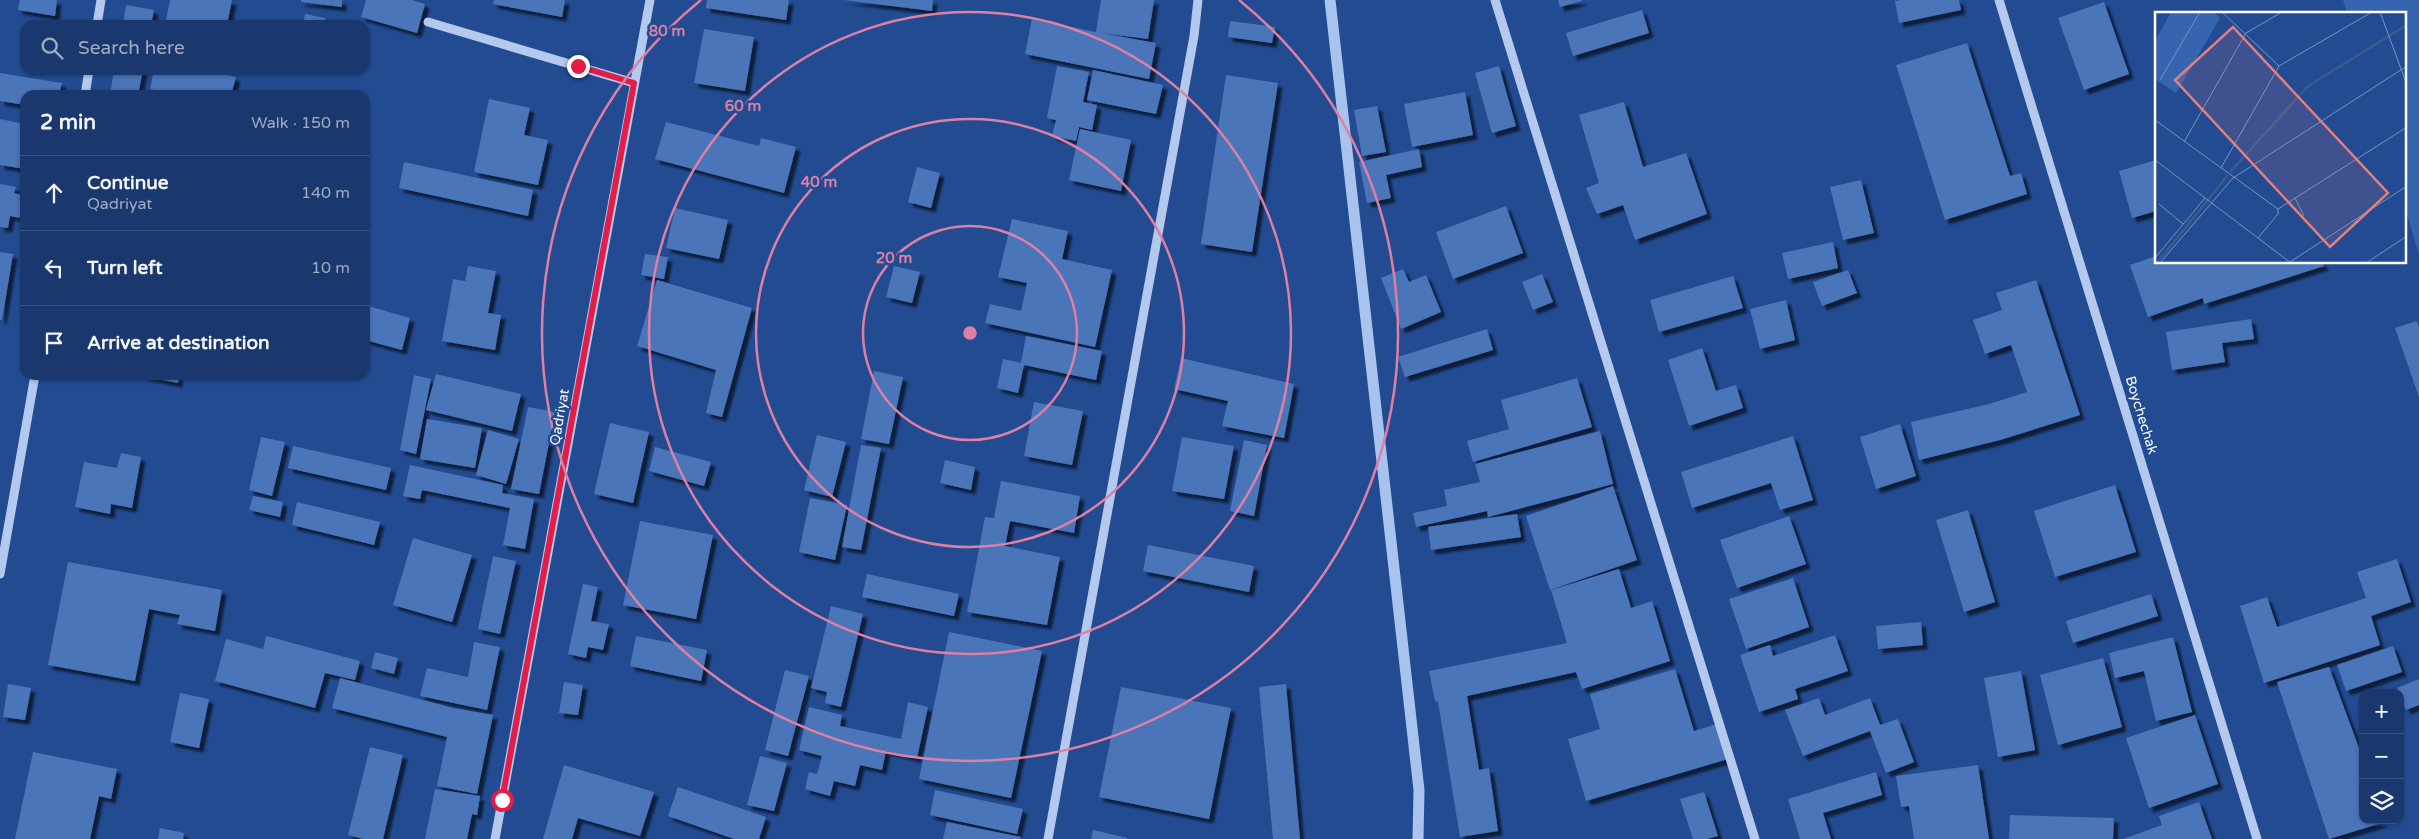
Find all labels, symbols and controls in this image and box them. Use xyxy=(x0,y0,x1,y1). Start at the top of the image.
inset map xyxy=(2155,12,2406,264)
search box xyxy=(20,20,370,75)
text: 80 m xyxy=(649,22,685,40)
icon: search xyxy=(38,34,66,62)
text: Search here xyxy=(78,37,185,59)
route end xyxy=(567,55,590,78)
text: 60 m xyxy=(725,97,761,115)
text: 2 min xyxy=(40,110,96,135)
text: Walk · 150 m xyxy=(251,113,350,133)
text: Continue xyxy=(87,172,169,194)
text: 40 m xyxy=(801,173,837,191)
icon: ahead xyxy=(40,179,68,207)
text: 140 m xyxy=(301,183,350,203)
text: Qadriyat xyxy=(87,194,152,214)
text: 20 m xyxy=(876,249,912,267)
icon: left xyxy=(40,254,68,282)
text: Turn left xyxy=(87,257,163,279)
text: 10 m xyxy=(311,258,350,278)
centre of rings xyxy=(961,324,979,342)
icon: arrive xyxy=(40,329,68,357)
text: Arrive at destination xyxy=(87,332,270,354)
street label: Boychechak xyxy=(2122,374,2162,457)
street label: Qadriyat xyxy=(546,387,573,447)
map controls xyxy=(2359,689,2404,824)
button: + xyxy=(2359,689,2404,734)
button: − xyxy=(2359,734,2404,779)
button: layers xyxy=(2359,779,2404,824)
route start xyxy=(491,789,514,812)

